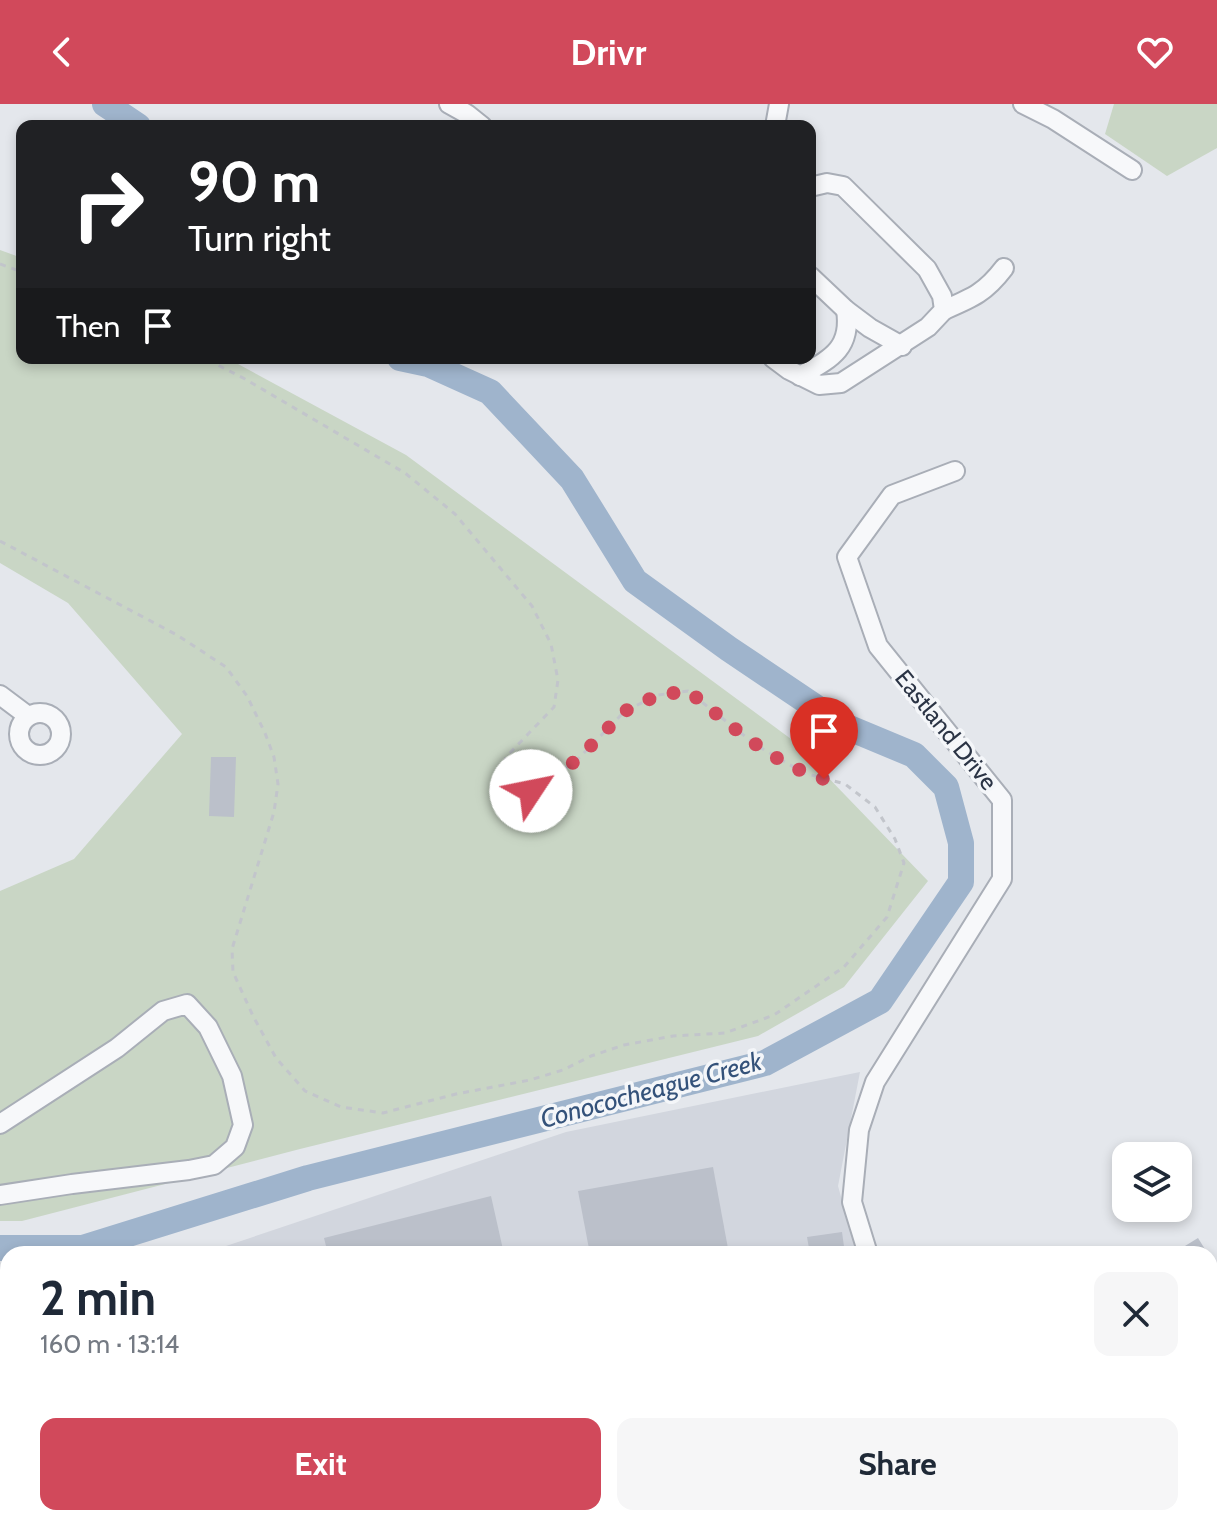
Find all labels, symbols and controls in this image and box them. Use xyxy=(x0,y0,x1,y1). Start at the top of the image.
icon: back xyxy=(40,30,84,74)
text: Drivr xyxy=(571,30,646,74)
icon: heart xyxy=(1133,30,1177,74)
text: 90 m xyxy=(188,148,320,216)
icon: right xyxy=(56,152,160,256)
text: Turn right xyxy=(188,216,331,260)
icon: arrive xyxy=(136,304,180,348)
text: Then xyxy=(56,308,120,345)
street label: Eastland Drive xyxy=(889,664,1004,796)
pin xyxy=(790,697,858,779)
icon: arrive xyxy=(802,709,846,753)
position arrow xyxy=(489,749,573,833)
water label: Conococheague Creek xyxy=(537,1045,766,1135)
map controls xyxy=(1112,1142,1192,1222)
button: layers xyxy=(1112,1142,1192,1222)
text: 2 min xyxy=(40,1269,156,1327)
button: close xyxy=(1094,1272,1178,1356)
text: 160 m · 13:14 xyxy=(40,1328,179,1360)
button: Exit xyxy=(40,1418,601,1510)
button: Share xyxy=(617,1418,1178,1510)

